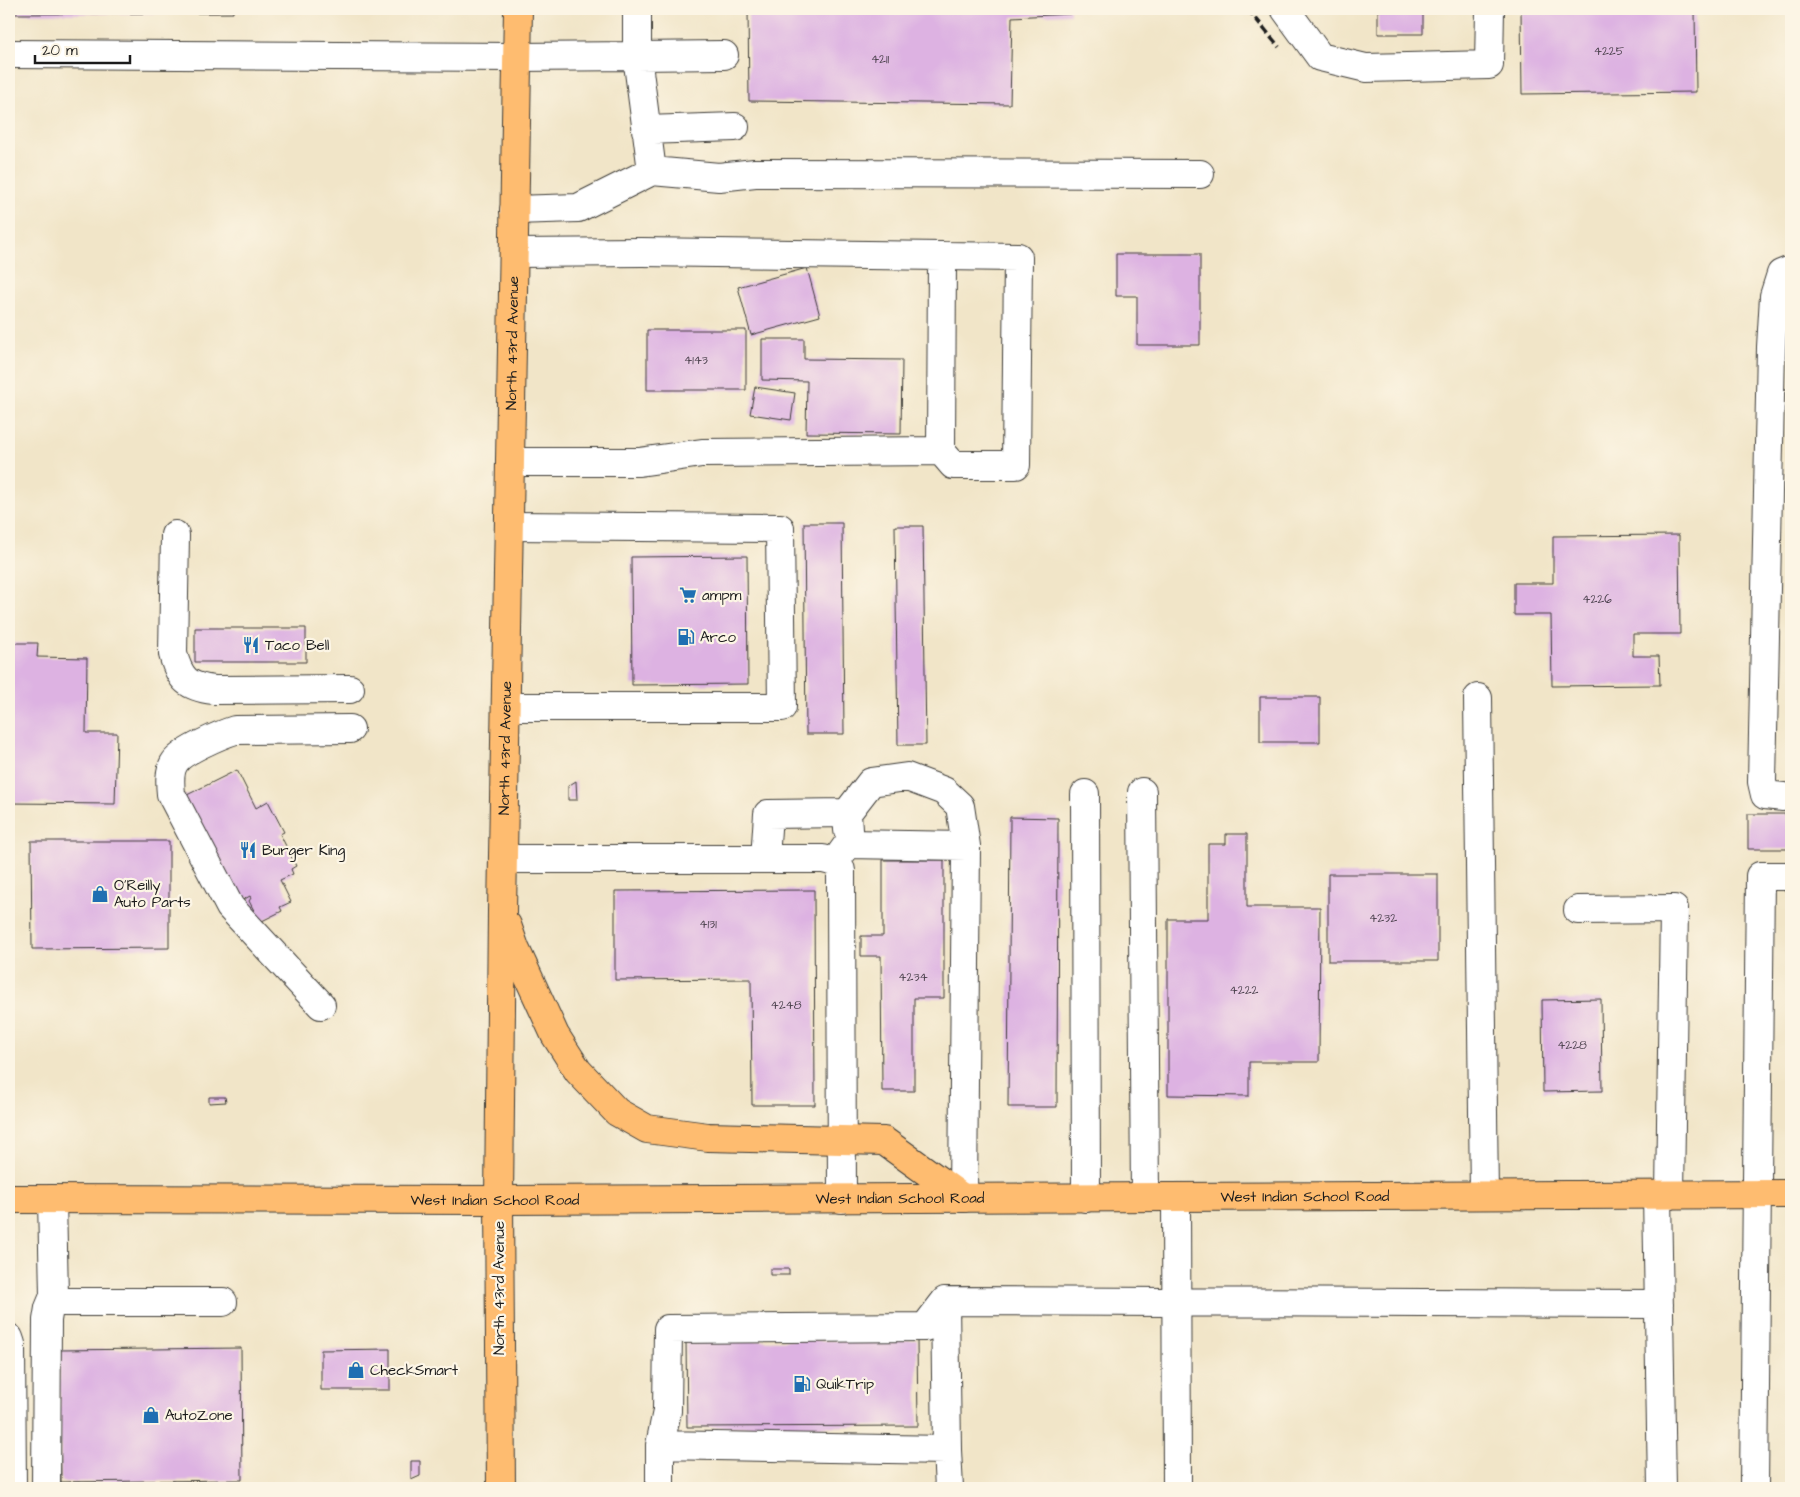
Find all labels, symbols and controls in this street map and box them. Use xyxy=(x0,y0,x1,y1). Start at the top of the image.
scale bar xyxy=(35,32,130,64)
text: 20 m xyxy=(42,40,78,61)
house number: 4225 xyxy=(1594,43,1625,60)
house number: 4211 xyxy=(871,51,890,68)
street label: North 43rd Avenue xyxy=(500,276,524,410)
house number: 4143 xyxy=(684,352,708,369)
supermarket icon: ampm xyxy=(678,585,698,605)
place label: ampm xyxy=(702,585,742,606)
house number: 4226 xyxy=(1582,591,1612,608)
fuel station icon: Arco xyxy=(676,627,696,647)
place label: Arco xyxy=(700,627,736,648)
restaurant icon: Taco Bell xyxy=(241,635,261,655)
place label: Taco Bell xyxy=(265,635,329,656)
street label: North 43rd Avenue xyxy=(493,681,517,815)
restaurant icon: Burger King xyxy=(238,840,258,860)
place label: Burger King xyxy=(262,840,346,862)
place label: O'Reilly Auto Parts xyxy=(114,875,191,913)
shop icon: O'Reilly Auto Parts xyxy=(90,884,110,904)
house number: 4232 xyxy=(1369,910,1397,927)
house number: 4131 xyxy=(699,916,717,933)
house number: 4234 xyxy=(898,969,928,986)
house number: 4222 xyxy=(1230,982,1259,999)
house number: 4248 xyxy=(771,997,802,1014)
house number: 4228 xyxy=(1557,1037,1587,1054)
street label: West Indian School Road xyxy=(1220,1185,1390,1207)
street label: West Indian School Road xyxy=(815,1187,985,1209)
street label: West Indian School Road xyxy=(410,1189,580,1211)
street label: North 43rd Avenue xyxy=(489,1221,510,1355)
shop icon: CheckSmart xyxy=(346,1360,366,1380)
place label: CheckSmart xyxy=(370,1360,458,1381)
fuel station icon: QuikTrip xyxy=(792,1374,812,1394)
place label: QuikTrip xyxy=(816,1374,874,1395)
shop icon: AutoZone xyxy=(141,1405,161,1425)
place label: AutoZone xyxy=(165,1405,233,1426)

